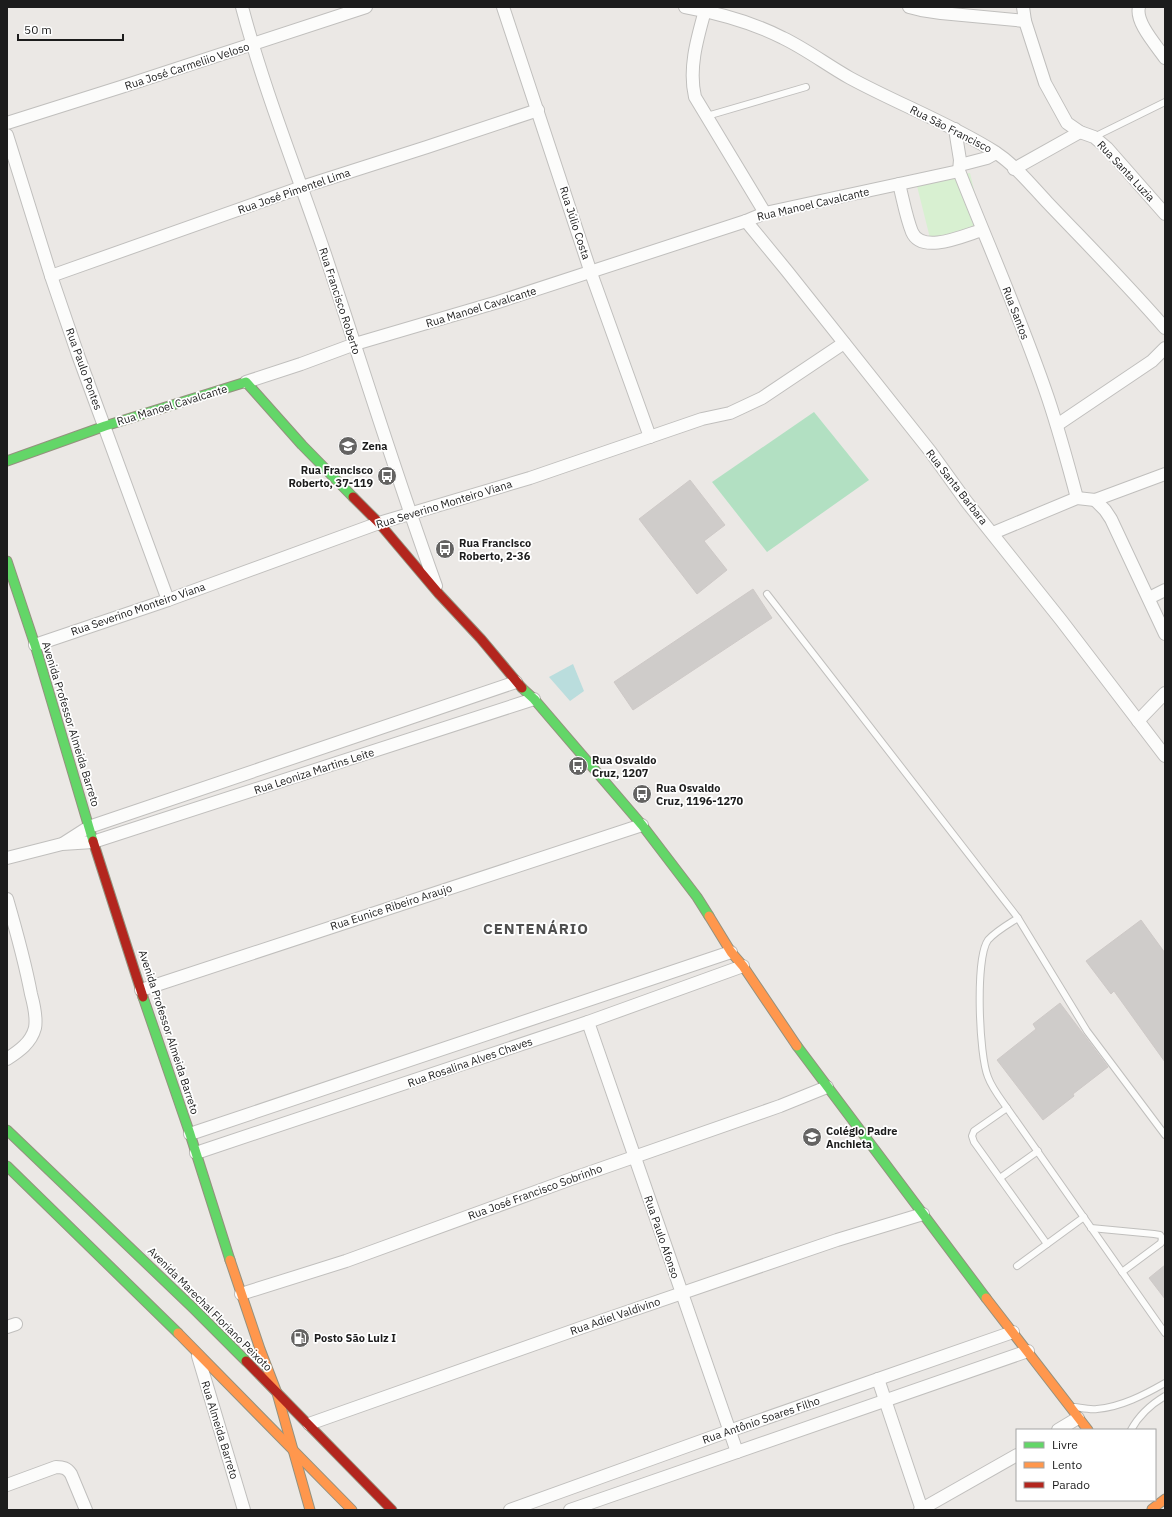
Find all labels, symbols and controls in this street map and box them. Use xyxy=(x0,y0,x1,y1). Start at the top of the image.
scale bar xyxy=(18,16,123,42)
text: 50 m xyxy=(24,22,52,37)
street label: Rua José Carmeliio Veloso xyxy=(123,39,251,93)
street label: Rua São Francisco xyxy=(908,102,994,156)
street label: Rua Santa Luzia xyxy=(1094,138,1158,204)
street label: Rua José Pimentel Lima xyxy=(236,165,352,217)
street label: Rua Manoel Cavalcante xyxy=(755,184,871,224)
street label: Rua Júlio Costa xyxy=(557,185,593,261)
street label: Rua Francisco Roberto xyxy=(316,246,364,356)
street label: Rua Manoel Cavalcante xyxy=(424,284,538,330)
street label: Rua Santos xyxy=(1000,285,1032,341)
street label: Rua Paulo Pontes xyxy=(63,326,105,412)
street label: Rua Manoel Cavalcante xyxy=(115,382,229,428)
school or university icon: Zena xyxy=(337,435,359,457)
place label: Zena xyxy=(362,439,388,453)
street label: Rua Santa Barbara xyxy=(923,447,991,528)
place label: Rua Francisco Roberto, 37-119 xyxy=(289,463,373,490)
bus stop icon: Rua Francisco Roberto, 37-119 xyxy=(376,465,398,487)
street label: Rua Severino Monteiro Viana xyxy=(374,477,514,531)
place label: Rua Francisco Roberto, 2-36 xyxy=(459,536,531,563)
bus stop icon: Rua Francisco Roberto, 2-36 xyxy=(434,538,456,560)
street label: Rua Severino Monteiro Viana xyxy=(69,579,207,639)
street label: Avenida Professor Almeida Barreto xyxy=(39,640,103,808)
street label: Rua Leoniza Martins Leite xyxy=(252,745,376,797)
place label: Rua Osvaldo Cruz, 1207 xyxy=(592,753,656,780)
bus stop icon: Rua Osvaldo Cruz, 1207 xyxy=(567,755,589,777)
place label: Rua Osvaldo Cruz, 1196-1270 xyxy=(656,781,744,808)
bus stop icon: Rua Osvaldo Cruz, 1196-1270 xyxy=(631,783,653,805)
street label: Rua Eunice Ribeiro Araujo xyxy=(328,881,454,933)
district label: CENTENÁRIO xyxy=(483,919,589,938)
street label: Avenida Professor Almeida Barreto xyxy=(136,948,202,1116)
street label: Rua Rosalina Alves Chaves xyxy=(406,1034,534,1090)
place label: Colégio Padre Anchieta xyxy=(826,1124,897,1151)
school or university icon: Colégio Padre Anchieta xyxy=(801,1126,823,1148)
street label: Rua José Francisco Sobrinho xyxy=(466,1161,604,1223)
street label: Rua Paulo Afonso xyxy=(641,1194,683,1280)
street label: Avenida Marechal Floriano Peixoto xyxy=(145,1244,275,1374)
street label: Rua Adiel Valdivino xyxy=(568,1294,662,1338)
fuel station icon: Posto São Luiz I xyxy=(289,1327,311,1349)
place label: Posto São Luiz I xyxy=(314,1331,396,1345)
street label: Rua Almeida Barreto xyxy=(198,1379,242,1481)
street label: Rua Antônio Soares Filho xyxy=(700,1393,822,1447)
legend xyxy=(1016,1429,1156,1501)
text: Livre xyxy=(1052,1437,1078,1452)
text: Lento xyxy=(1052,1457,1082,1472)
text: Parado xyxy=(1052,1477,1090,1492)

